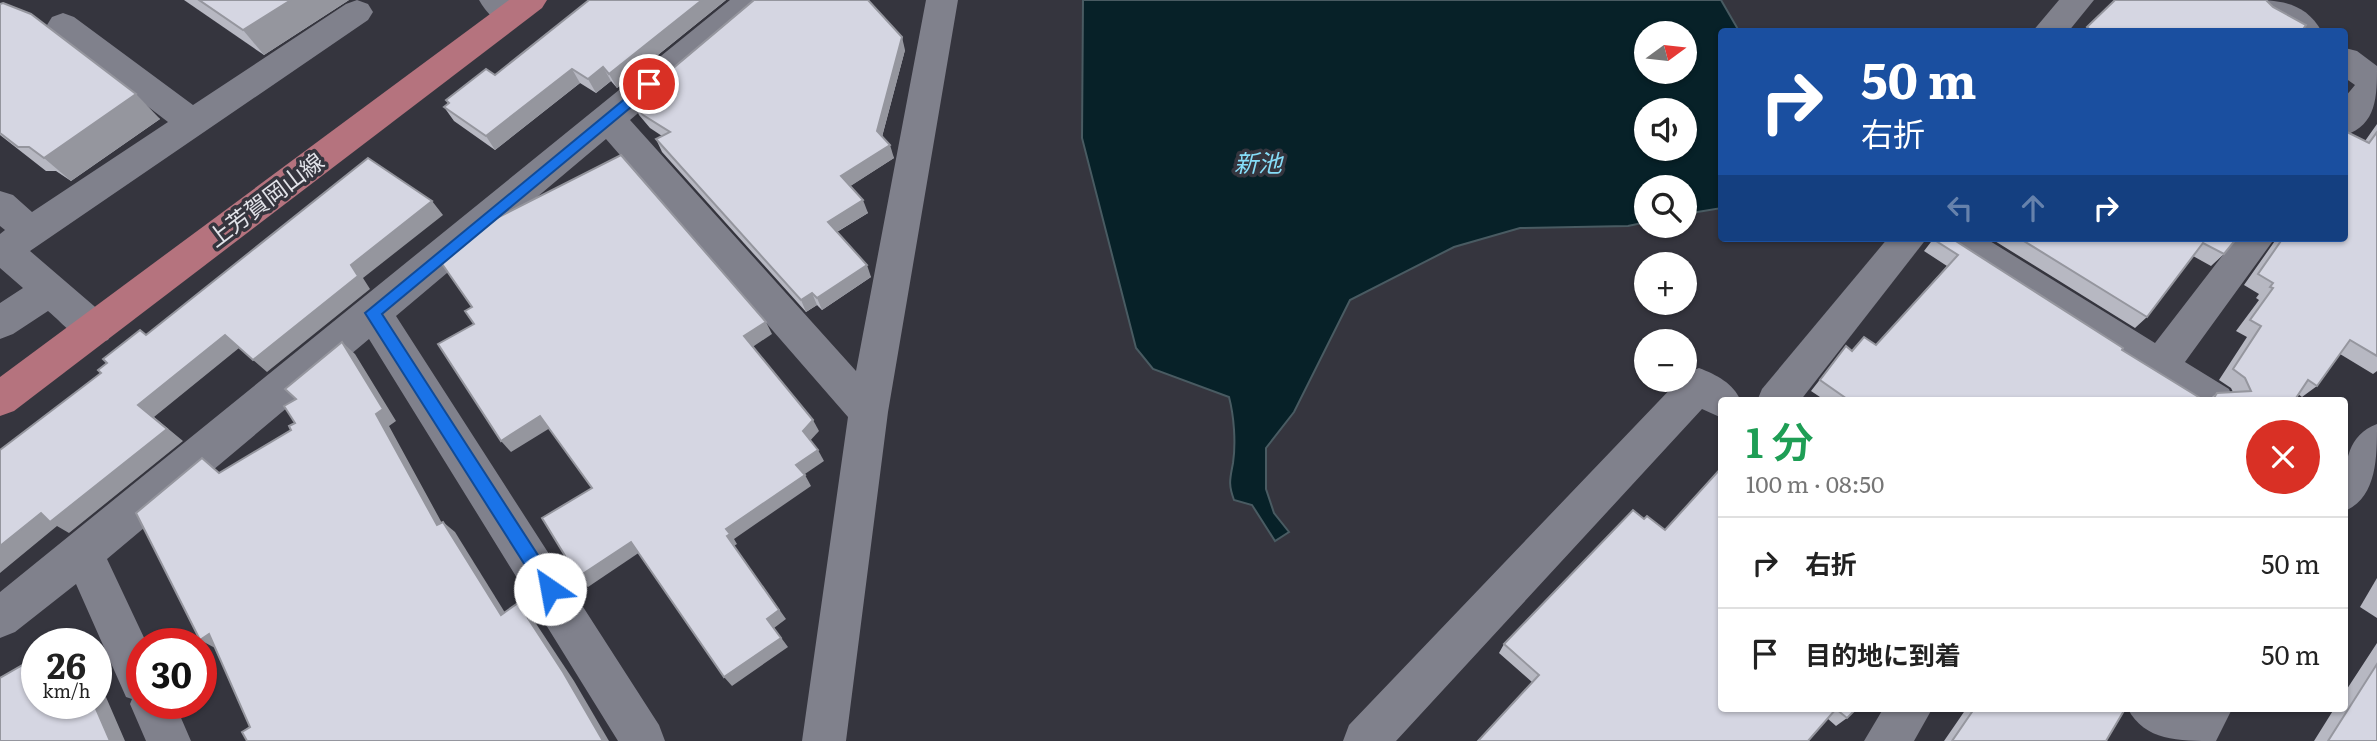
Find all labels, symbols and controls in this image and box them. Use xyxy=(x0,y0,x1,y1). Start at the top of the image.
north arrow xyxy=(1634,21,1698,84)
map controls xyxy=(1634,21,1697,392)
text: 50 m xyxy=(1861,41,1977,114)
pin xyxy=(619,54,679,114)
icon: right xyxy=(1746,56,1837,147)
icon: arrive xyxy=(630,65,668,103)
button: sound xyxy=(1634,98,1697,161)
text: 右折 xyxy=(1861,108,1925,156)
street label: 上芳賀岡山線 xyxy=(199,143,330,254)
water label: 新池 xyxy=(1234,144,1284,179)
button: search xyxy=(1634,175,1697,238)
icon: left xyxy=(1941,189,1979,227)
icon: ahead xyxy=(2014,189,2052,227)
icon: right xyxy=(2087,189,2125,227)
button: + xyxy=(1634,252,1697,315)
button: − xyxy=(1634,329,1697,392)
text: 1 分 xyxy=(1746,409,1814,471)
button: close xyxy=(2246,420,2320,494)
text: 100 m · 08:50 xyxy=(1746,466,1884,500)
text: 右折 xyxy=(1805,543,1857,582)
text: 50 m xyxy=(2261,543,2320,582)
icon: right xyxy=(1746,544,1784,582)
position arrow xyxy=(513,552,587,626)
speed limit sign: 30 xyxy=(126,628,217,719)
text: 目的地に到着 xyxy=(1805,634,1961,673)
text: 50 m xyxy=(2261,634,2320,673)
icon: arrive xyxy=(1746,635,1784,673)
text: 26 xyxy=(47,638,86,690)
text: km/h xyxy=(43,677,90,704)

